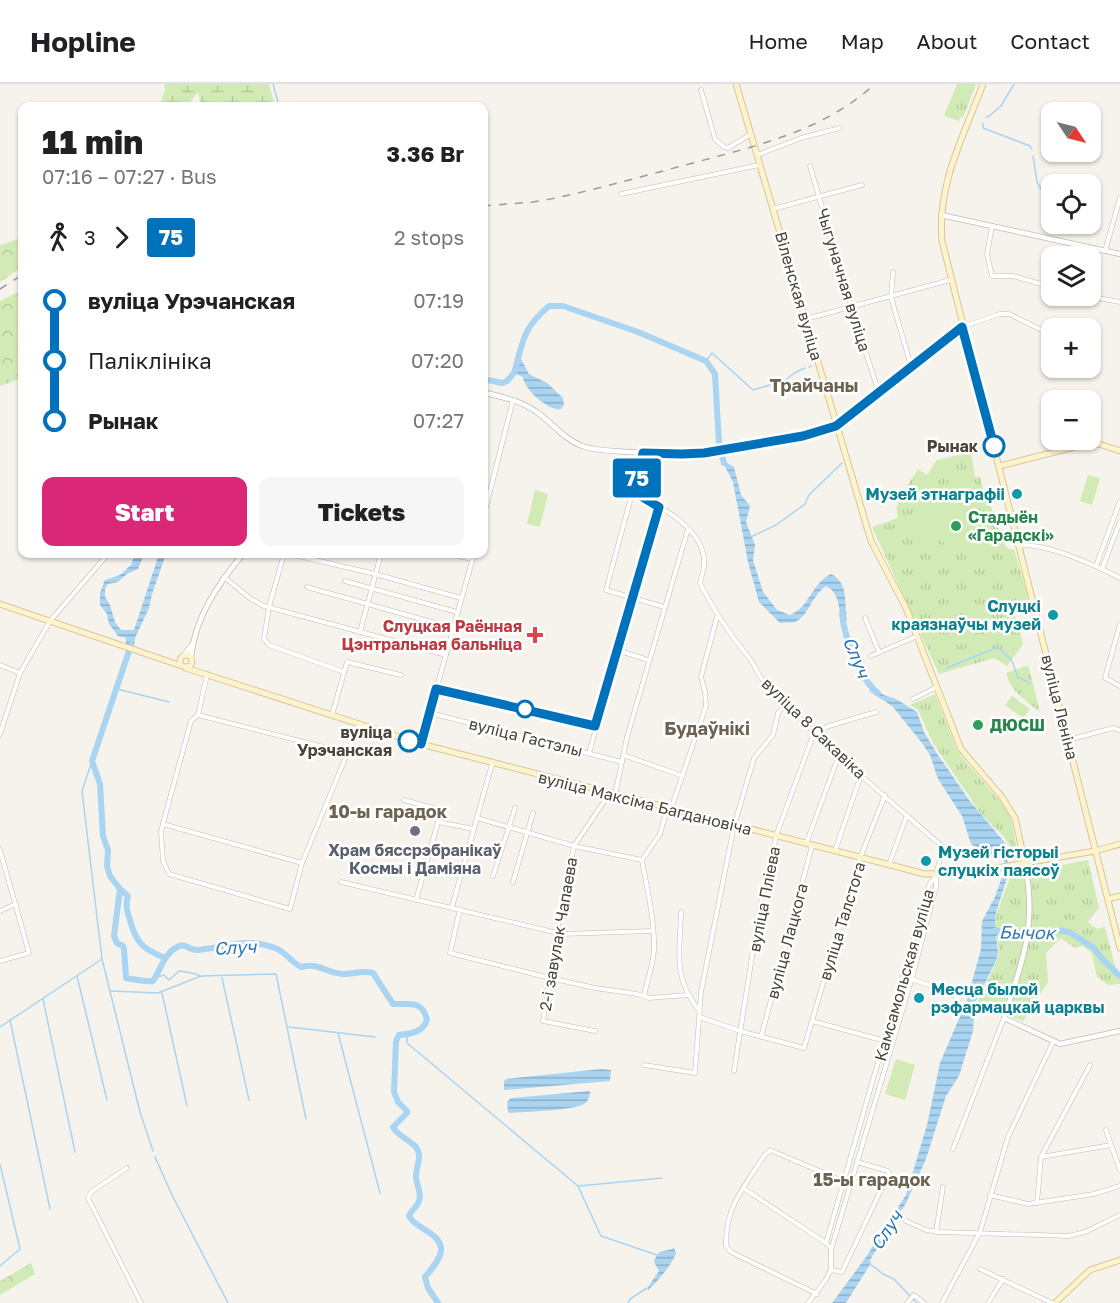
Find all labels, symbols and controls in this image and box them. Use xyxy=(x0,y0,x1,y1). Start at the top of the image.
text: Hopline xyxy=(30,25,136,58)
text: Home xyxy=(748,28,808,54)
text: Map xyxy=(841,28,884,54)
text: About xyxy=(917,28,977,54)
text: Contact xyxy=(1010,28,1090,54)
north arrow xyxy=(1041,102,1101,162)
map controls xyxy=(1041,102,1101,450)
text: 11 min xyxy=(42,122,143,161)
text: 3.36 Br xyxy=(387,140,464,167)
text: 07:16 – 07:27 · Bus xyxy=(42,164,217,188)
button: locate xyxy=(1041,174,1101,234)
street label: Чыгуначная вуліца xyxy=(813,206,875,354)
icon: walk xyxy=(42,221,75,254)
icon: forward xyxy=(105,221,138,254)
text: 75 xyxy=(159,224,183,250)
text: 3 xyxy=(84,225,96,249)
text: 2 stops xyxy=(394,225,464,249)
street label: Віленская вуліца xyxy=(771,229,827,363)
button: layers xyxy=(1041,246,1101,306)
text: вуліца Урэчанская xyxy=(88,287,295,314)
text: 07:19 xyxy=(413,288,464,312)
button: + xyxy=(1041,318,1101,378)
text: Паліклініка xyxy=(88,347,212,374)
text: 07:20 xyxy=(411,348,464,372)
district label: Трайчаны xyxy=(770,374,858,396)
button: − xyxy=(1041,390,1101,450)
text: Рынак xyxy=(88,407,158,434)
text: 07:27 xyxy=(413,408,464,432)
marker: Рынак xyxy=(983,435,1005,457)
place label: Рынак xyxy=(927,436,979,456)
line badge: 75 xyxy=(610,458,664,498)
text: 75 xyxy=(625,465,649,491)
button: Start xyxy=(42,477,247,546)
button: Tickets xyxy=(259,477,464,546)
place label: Музей этнаграфіі xyxy=(865,484,1005,504)
marker: Музей этнаграфіі xyxy=(1010,487,1024,501)
place label: Стадыён «Гарадскі» xyxy=(968,507,1054,545)
marker: Стадыён «Гарадскі» xyxy=(949,519,963,533)
place label: Слуцкі краязнаўчы музей xyxy=(892,596,1041,634)
marker: Слуцкі краязнаўчы музей xyxy=(1046,608,1060,622)
place label: Слуцкая Раённая Цэнтральная бальніца xyxy=(342,616,522,654)
marker: Слуцкая Раённая Цэнтральная бальніца xyxy=(526,626,544,644)
water label: Случ xyxy=(839,633,876,682)
street label: вуліца Леніна xyxy=(1037,652,1083,762)
street label: вуліца 8 Сакавіка xyxy=(758,673,870,783)
unlabelled marker xyxy=(516,700,534,718)
street label: вуліца Гастэлы xyxy=(467,713,585,761)
place label: ДЮСШ xyxy=(990,715,1045,735)
district label: Будаўнікі xyxy=(664,717,750,739)
marker: ДЮСШ xyxy=(971,718,985,732)
place label: вуліца Урэчанская xyxy=(297,722,392,760)
marker: вуліца Урэчанская xyxy=(398,730,420,752)
street label: вуліца Максіма Багдановіча xyxy=(536,767,754,839)
district label: 10-ы гарадок xyxy=(329,800,448,822)
marker: Храм бяссрэбранікаў Космы і Даміяна xyxy=(408,824,422,838)
place label: Храм бяссрэбранікаў Космы і Даміяна xyxy=(328,840,502,878)
place label: Музей гісторыі слуцкіх паясоў xyxy=(938,842,1060,880)
street label: вуліца Пліева xyxy=(744,845,784,953)
marker: Музей гісторыі слуцкіх паясоў xyxy=(919,854,933,868)
street label: 2-і завулак Чапаева xyxy=(535,856,581,1012)
street label: вуліца Талстога xyxy=(814,859,870,983)
street label: вуліца Лацкога xyxy=(762,881,812,1001)
street label: Камсамольская вуліца xyxy=(870,887,938,1063)
water label: Бычок xyxy=(999,921,1058,944)
water label: Случ xyxy=(213,935,258,959)
place label: Месца былой рэфармацкай царквы xyxy=(931,979,1105,1017)
marker: Месца былой рэфармацкай царквы xyxy=(912,991,926,1005)
district label: 15-ы гарадок xyxy=(813,1168,931,1190)
water label: Случ xyxy=(865,1205,907,1254)

